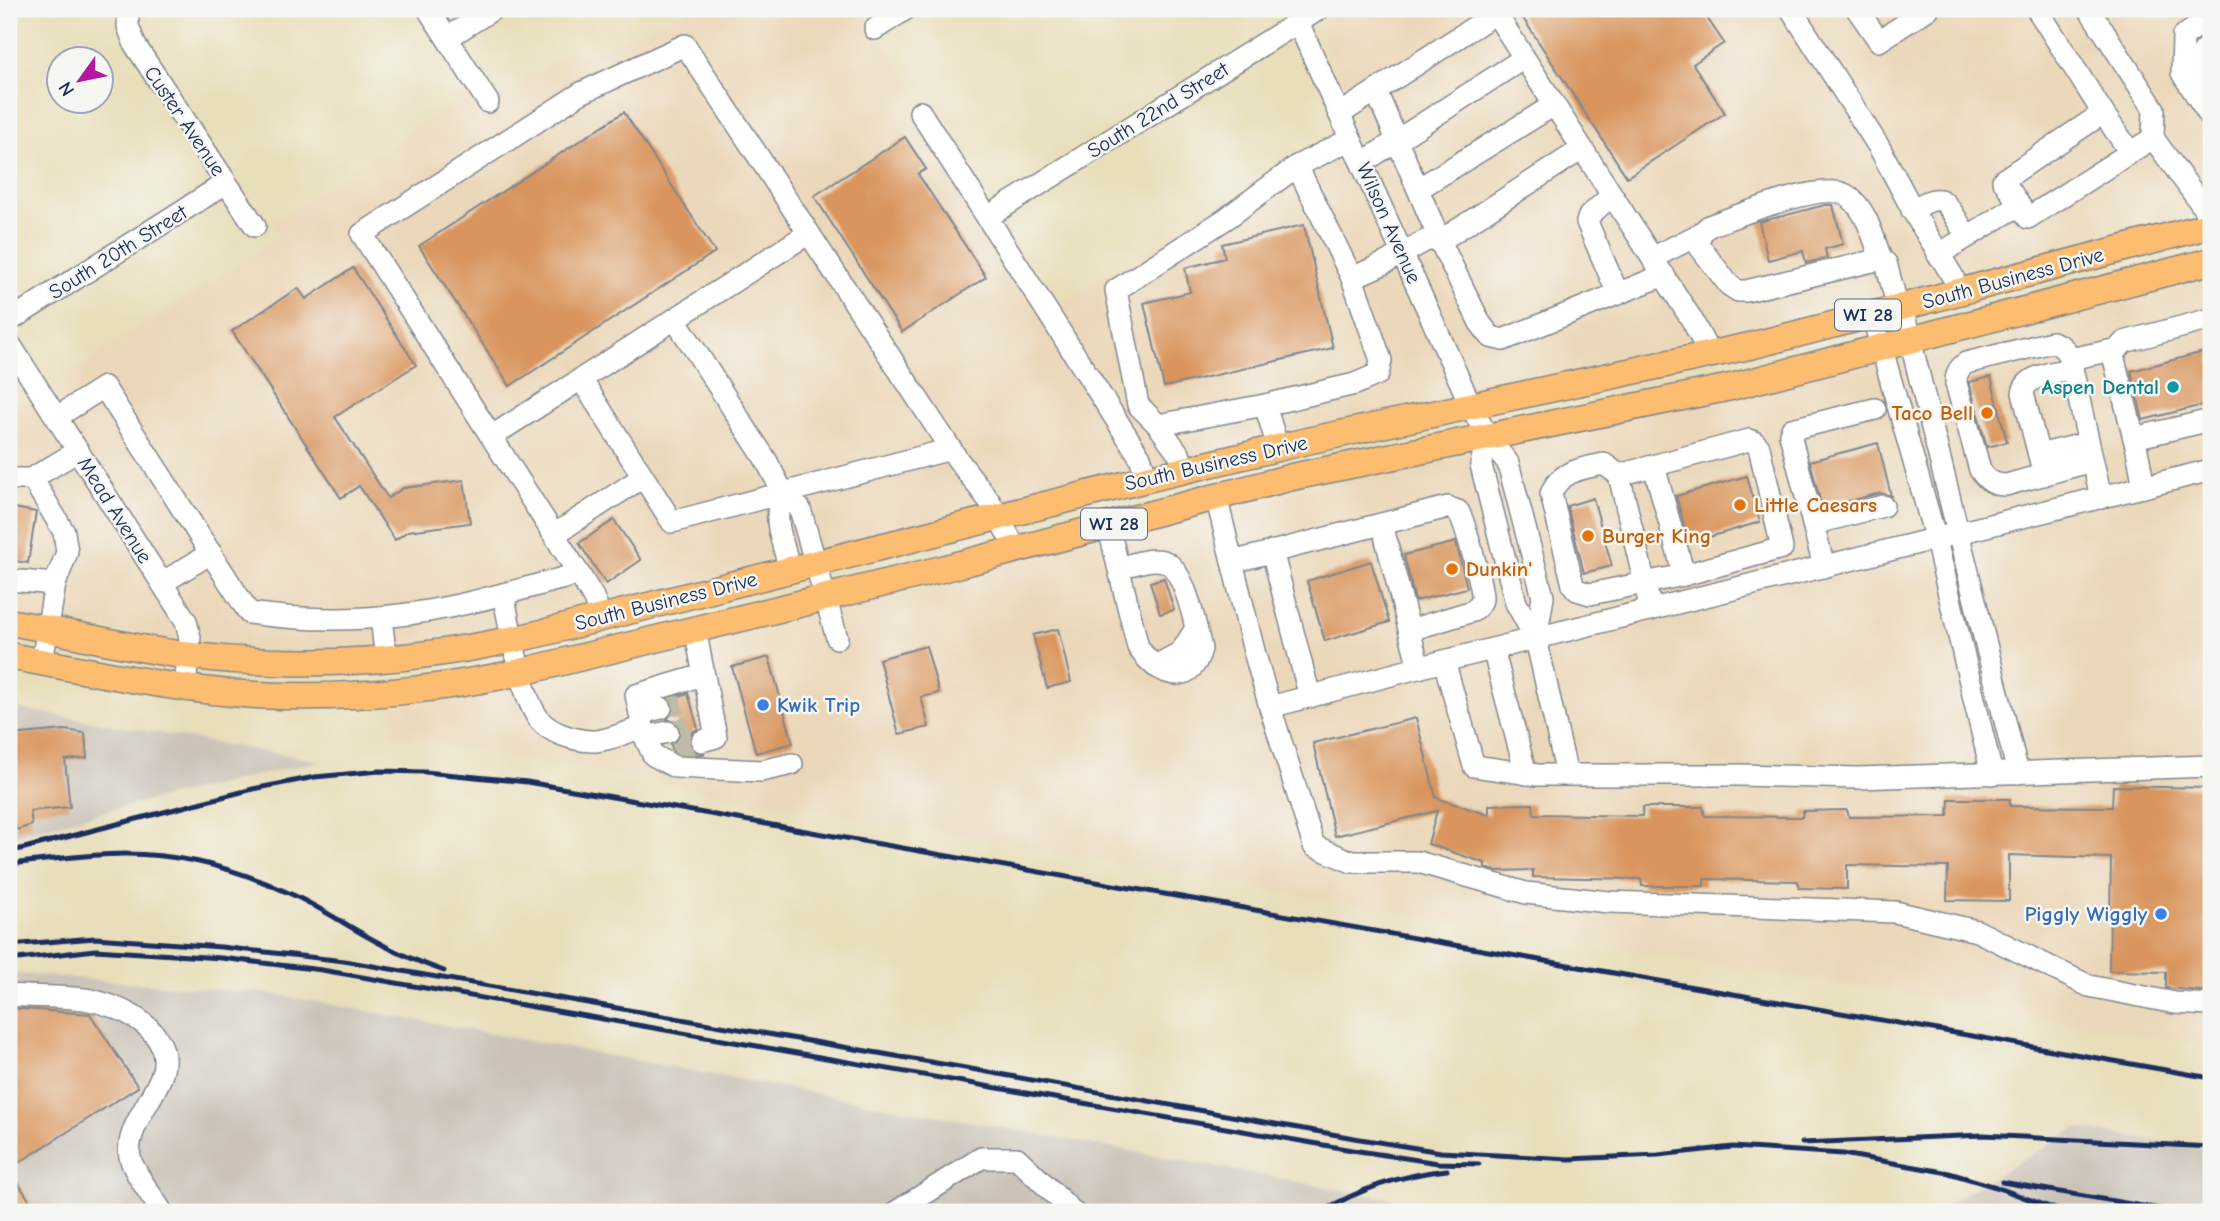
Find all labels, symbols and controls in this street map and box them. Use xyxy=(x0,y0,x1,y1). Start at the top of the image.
north arrow xyxy=(46,46,116,116)
street label: South 22nd Street xyxy=(1083,56,1234,163)
street label: Custer Avenue xyxy=(139,61,231,181)
text: N xyxy=(54,78,79,100)
street label: Wilson Avenue xyxy=(1352,159,1426,287)
street label: South 20th Street xyxy=(44,199,192,304)
street label: South Business Drive xyxy=(1920,242,2106,314)
road number: WI 28 xyxy=(1835,300,1901,330)
place label: Aspen Dental xyxy=(2042,375,2159,399)
marker: Aspen Dental xyxy=(2165,379,2181,395)
place label: Taco Bell xyxy=(1892,401,1973,425)
marker: Taco Bell xyxy=(1979,405,1995,421)
street label: South Business Drive xyxy=(1122,430,1310,496)
street label: Mead Avenue xyxy=(73,452,157,568)
place label: Little Caesars xyxy=(1754,493,1877,517)
marker: Little Caesars xyxy=(1732,497,1748,513)
road number: WI 28 xyxy=(1081,509,1147,540)
place label: Burger King xyxy=(1602,524,1711,548)
marker: Burger King xyxy=(1580,528,1596,544)
place label: Dunkin' xyxy=(1466,557,1532,581)
marker: Dunkin' xyxy=(1444,561,1460,577)
street label: South Business Drive xyxy=(572,567,760,635)
place label: Kwik Trip xyxy=(777,693,860,717)
marker: Kwik Trip xyxy=(755,697,771,713)
place label: Piggly Wiggly xyxy=(2025,902,2147,926)
marker: Piggly Wiggly xyxy=(2153,906,2169,922)

